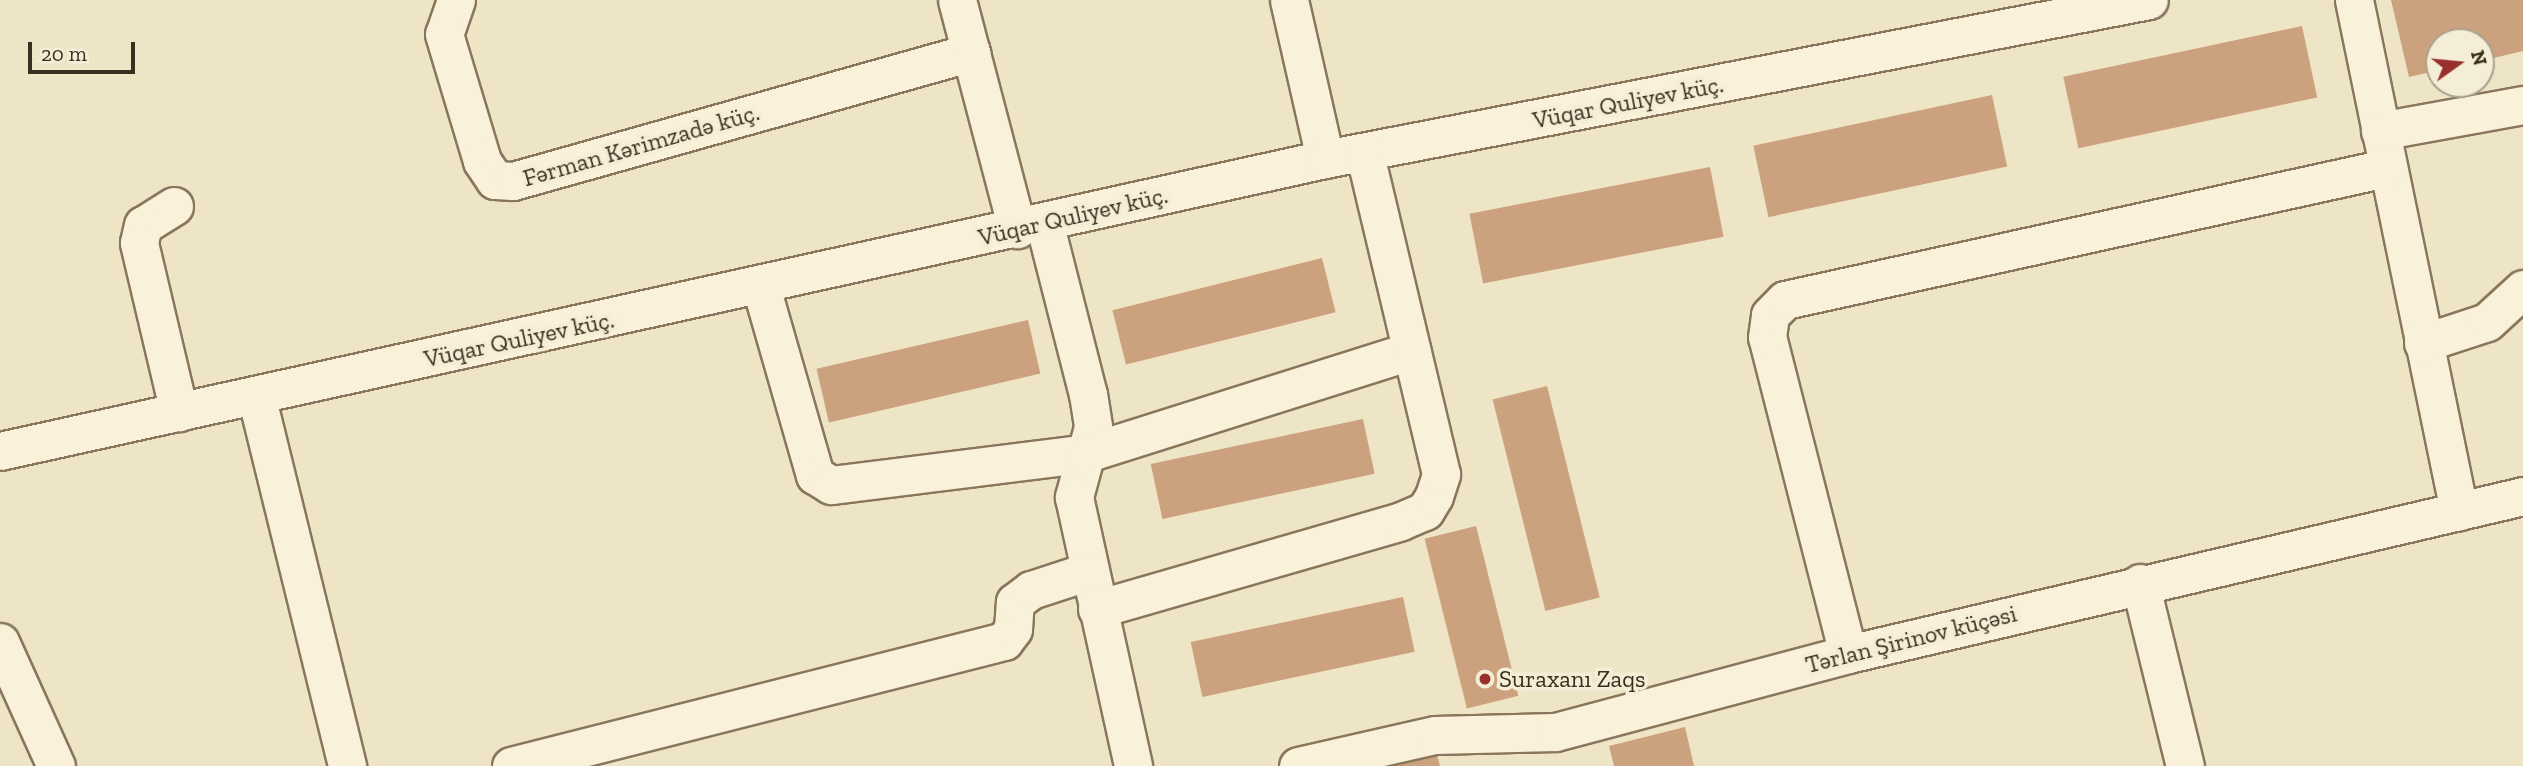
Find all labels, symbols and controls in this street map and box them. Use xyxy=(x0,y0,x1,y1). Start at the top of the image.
scale bar xyxy=(32,28,138,72)
north arrow xyxy=(2425,28,2495,98)
text: 20 m xyxy=(41,41,87,66)
text: N xyxy=(2466,48,2492,68)
street label: Vüqar Quliyev küç. xyxy=(1530,69,1726,135)
street label: Fərman Kərimzadə küç. xyxy=(520,97,762,193)
street label: Vüqar Quliyev küç. xyxy=(975,180,1171,252)
street label: Vüqar Quliyev küç. xyxy=(421,305,617,373)
street label: Tərlan Şirinov küçəsi xyxy=(1802,599,2020,679)
place label: Suraxanı Zaqs xyxy=(1499,665,1646,693)
marker: Suraxanı Zaqs xyxy=(1477,671,1493,687)

